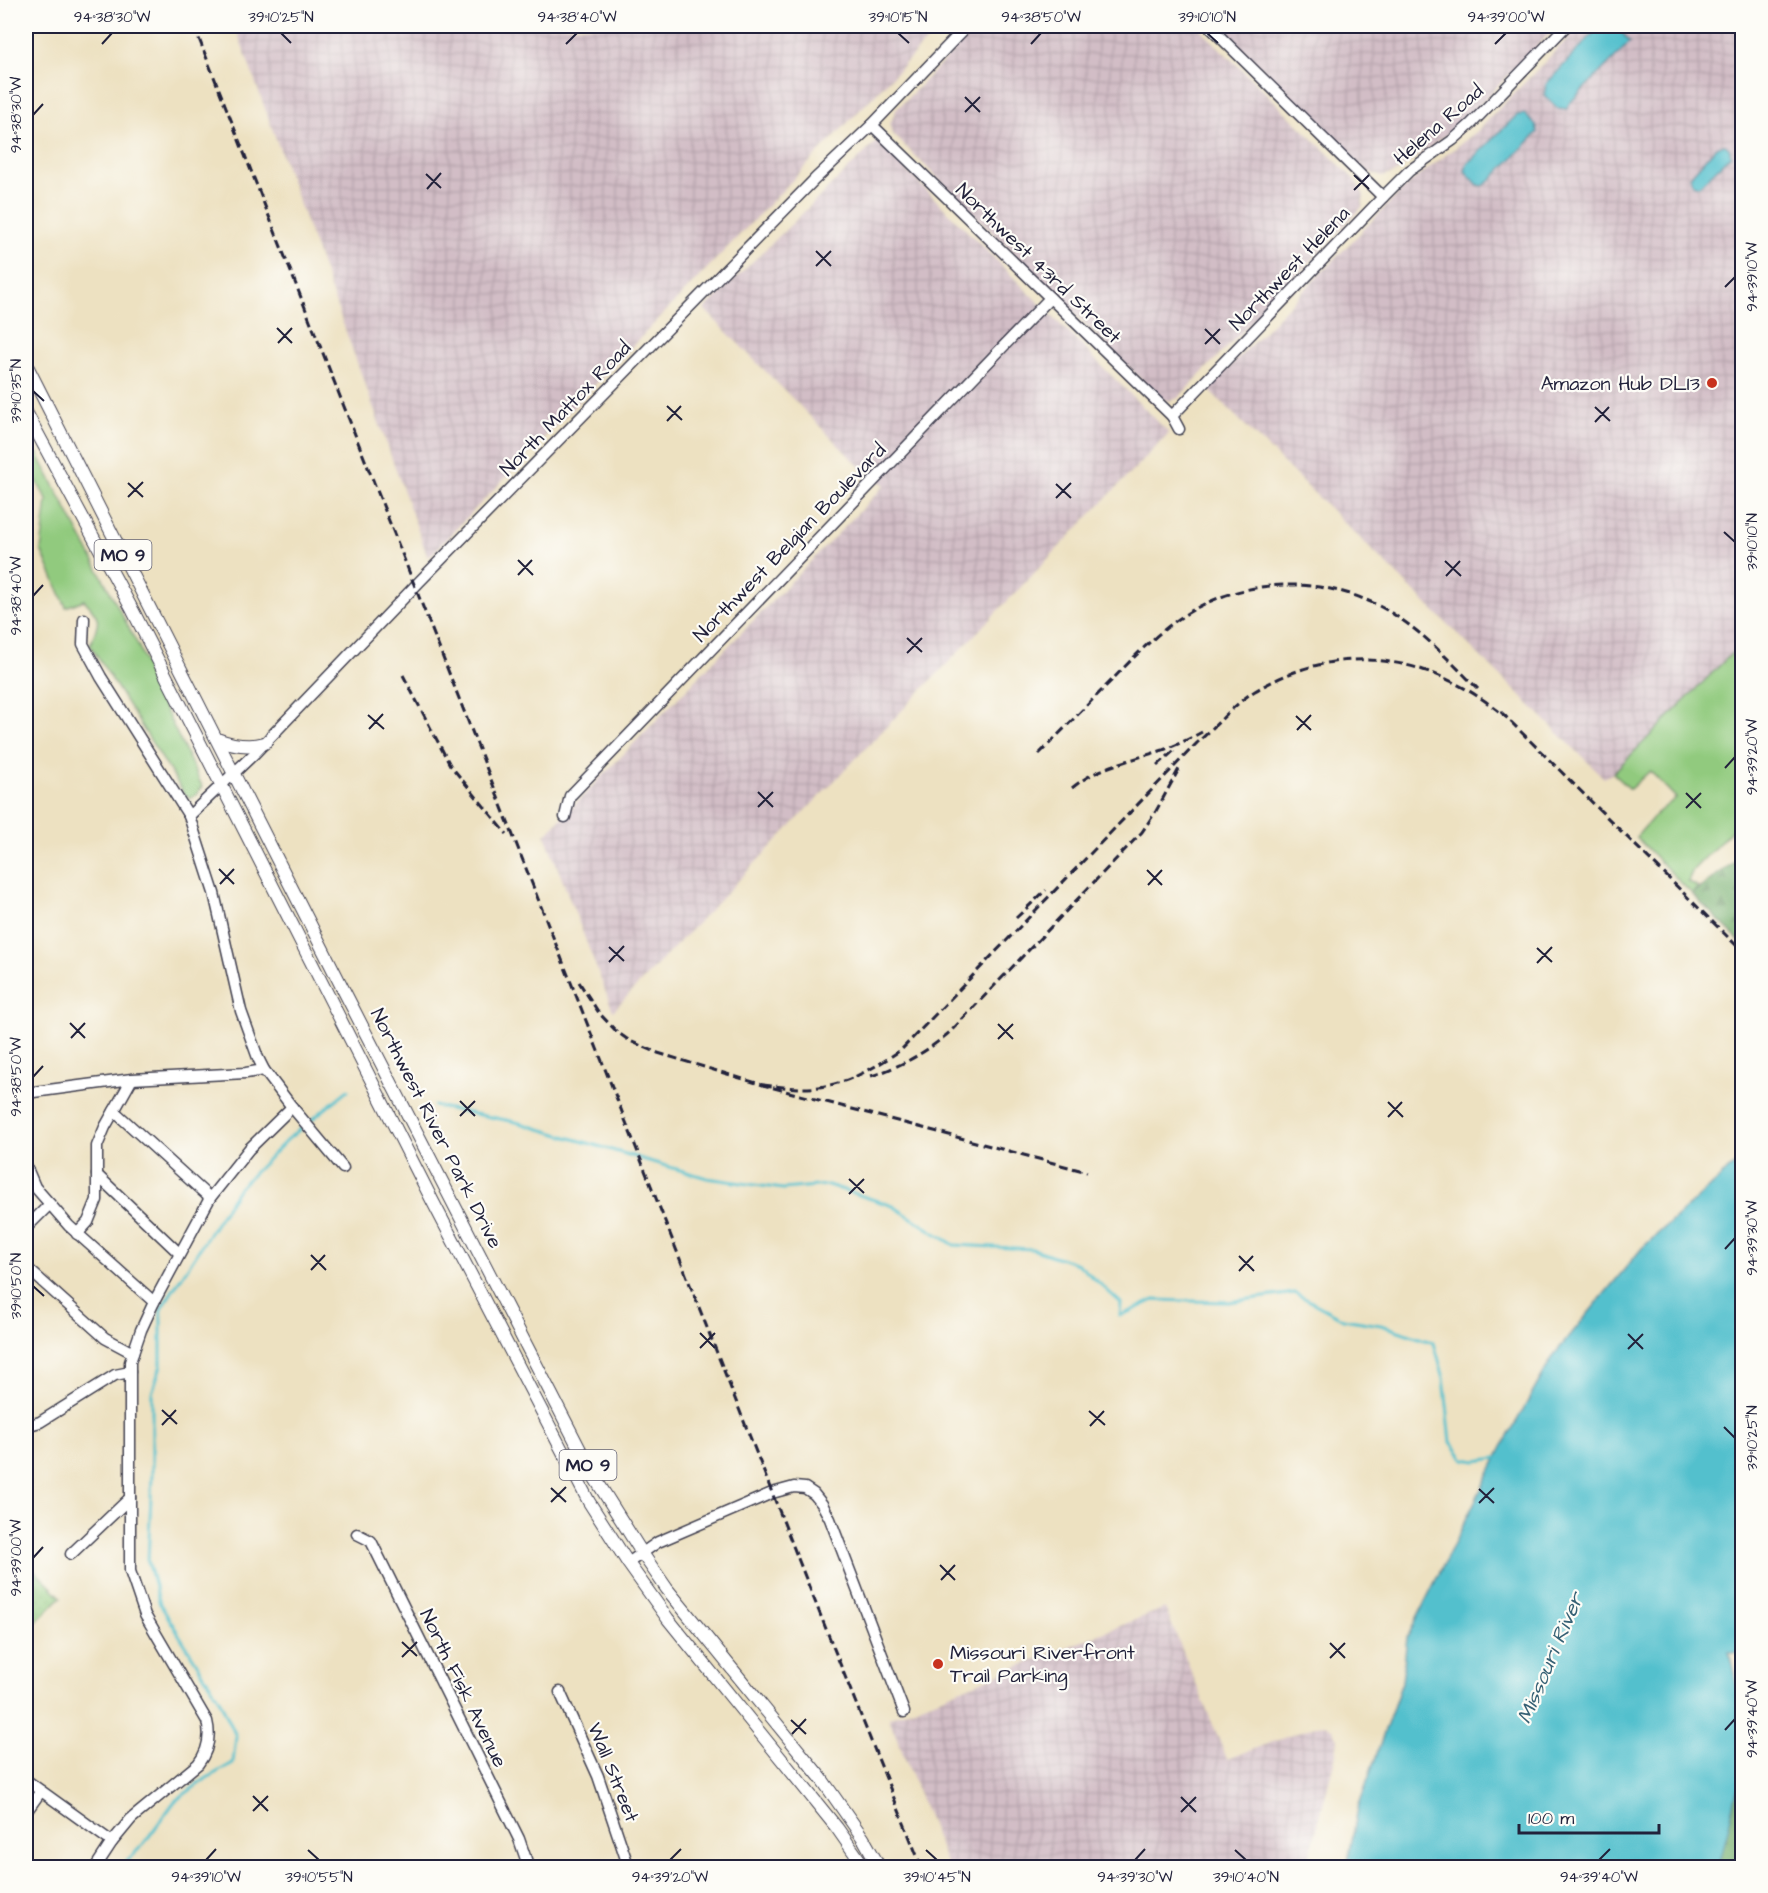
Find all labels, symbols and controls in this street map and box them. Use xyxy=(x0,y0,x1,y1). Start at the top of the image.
text: 94°38'30"W xyxy=(74,7,150,28)
text: 39°10'25"N xyxy=(248,7,314,28)
text: 94°38'40"W xyxy=(537,7,617,28)
text: 39°10'15"N xyxy=(869,7,927,28)
text: 94°38'50"W xyxy=(1001,7,1081,28)
text: 39°10'10"N xyxy=(1178,7,1236,28)
text: 94°39'00"W xyxy=(1467,7,1545,28)
text: 94°38'30"W xyxy=(6,77,27,153)
street label: Helena Road xyxy=(1388,78,1490,172)
street label: Northwest 43rd Street xyxy=(949,177,1127,350)
street label: Northwest Helena xyxy=(1223,200,1356,337)
text: 94°39'10"W xyxy=(1742,242,1763,312)
street label: North Mattox Road xyxy=(494,335,638,483)
text: 39°10'35"N xyxy=(6,359,27,423)
place label: Amazon Hub DLI3 xyxy=(1541,370,1700,398)
marker: Amazon Hub DLI3 xyxy=(1705,376,1719,390)
street label: Northwest Belgian Boulevard xyxy=(687,437,893,649)
text: 39°10'10"N xyxy=(1742,513,1763,571)
road number: MO 9 xyxy=(94,540,152,570)
text: 94°38'40"W xyxy=(6,556,27,636)
text: 94°39'20"W xyxy=(1742,719,1763,795)
street label: Northwest River Park Drive xyxy=(363,1004,509,1253)
text: 94°38'50"W xyxy=(6,1037,27,1117)
text: 94°39'30"W xyxy=(1742,1200,1763,1276)
text: 39°10'50"N xyxy=(6,1253,27,1319)
text: 39°10'25"N xyxy=(1742,1405,1763,1471)
road number: MO 9 xyxy=(560,1450,616,1480)
text: 94°39'00"W xyxy=(6,1519,27,1597)
water label: Missouri River xyxy=(1510,1586,1592,1728)
street label: North Fisk Avenue xyxy=(413,1605,514,1772)
place label: Missouri Riverfront Trail Parking xyxy=(950,1639,1135,1691)
marker: Missouri Riverfront Trail Parking xyxy=(931,1657,945,1671)
text: 94°39'40"W xyxy=(1742,1680,1763,1758)
street label: Wall Street xyxy=(580,1718,646,1826)
scale bar xyxy=(1519,1797,1658,1835)
text: 100 m xyxy=(1528,1806,1574,1831)
text: 94°39'10"W xyxy=(171,1867,241,1888)
text: 39°10'55"N xyxy=(285,1867,353,1888)
text: 94°39'20"W xyxy=(632,1867,708,1888)
text: 39°10'45"N xyxy=(903,1867,971,1888)
text: 94°39'30"W xyxy=(1097,1867,1173,1888)
text: 39°10'40"N xyxy=(1213,1867,1279,1888)
text: 94°39'40"W xyxy=(1560,1867,1638,1888)

